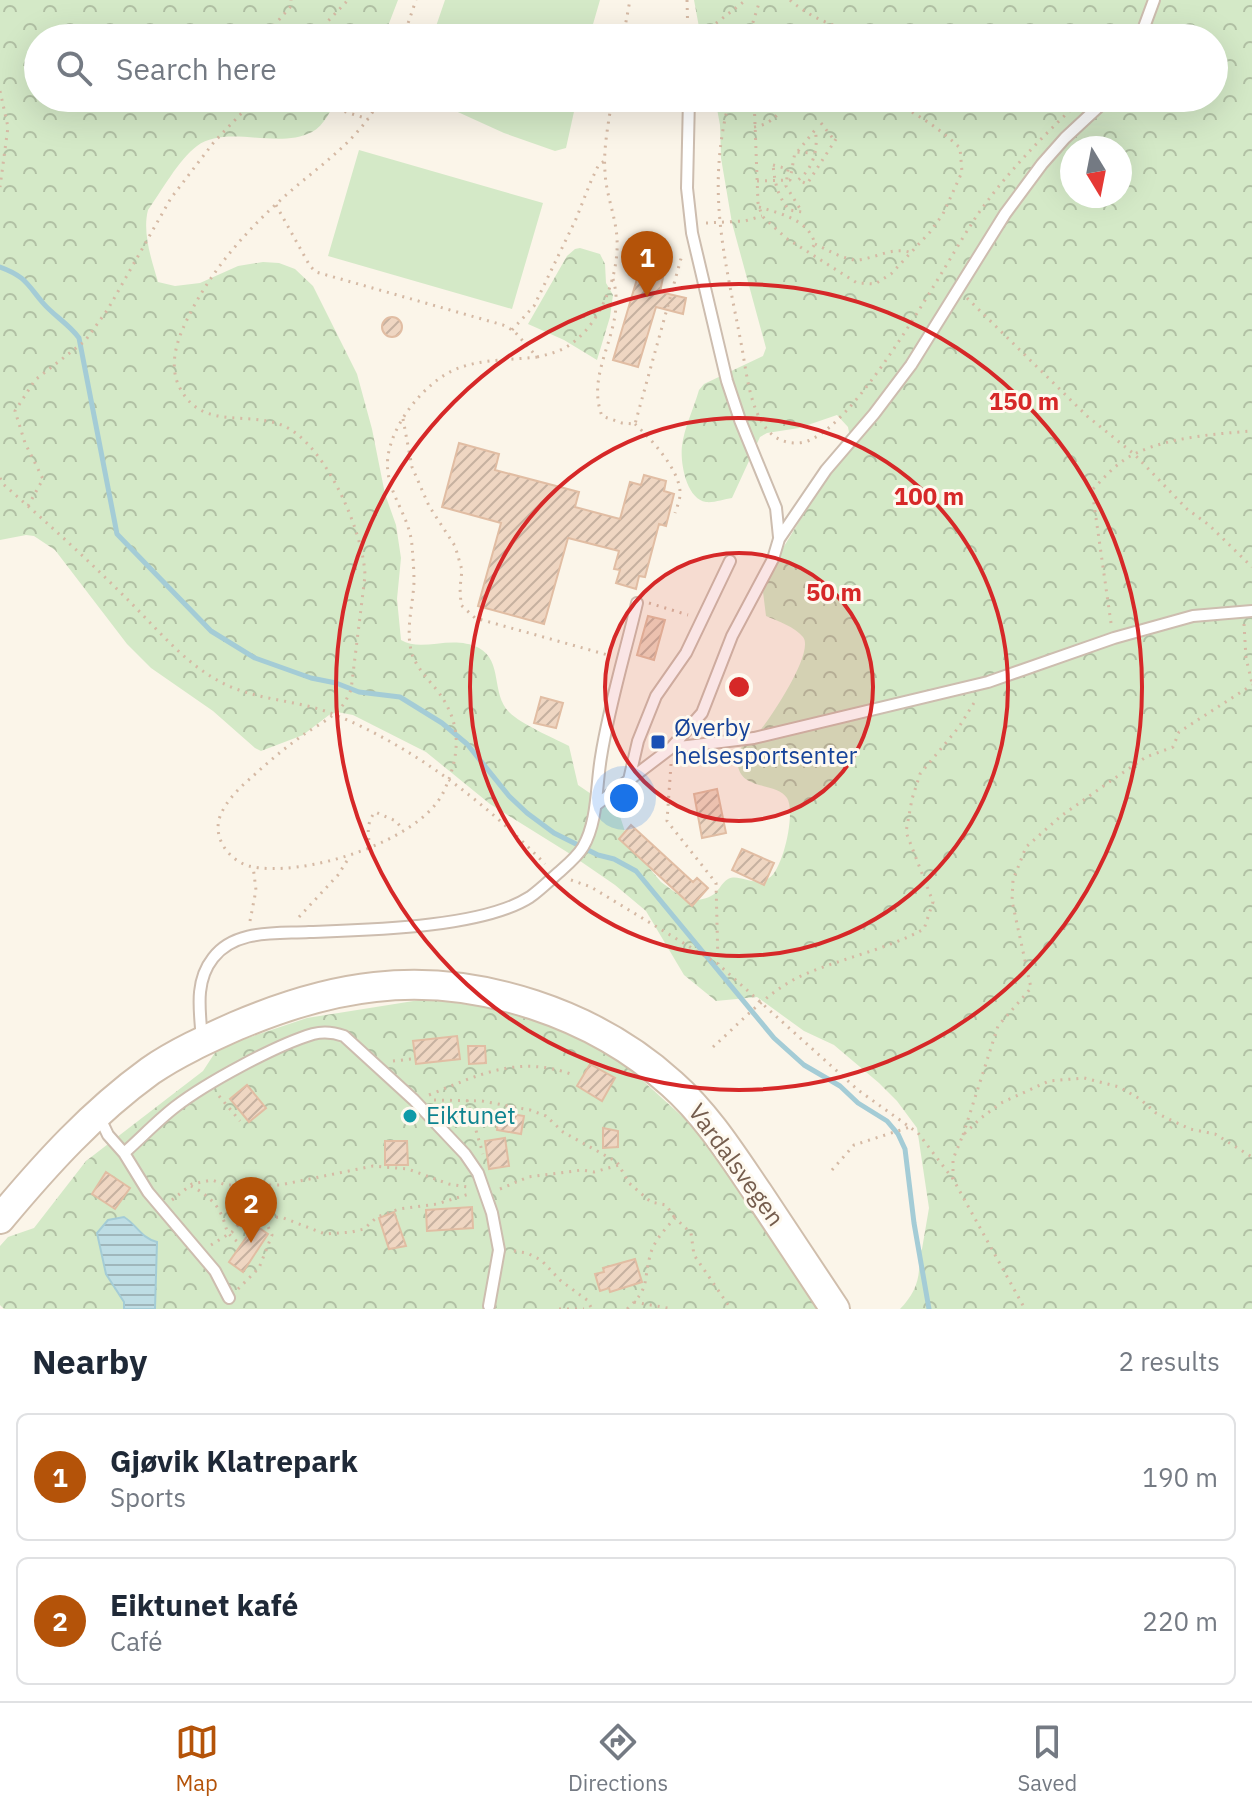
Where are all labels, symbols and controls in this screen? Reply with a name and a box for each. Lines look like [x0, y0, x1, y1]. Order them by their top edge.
search box [24, 24, 1228, 112]
icon: search [52, 46, 96, 90]
text: Search here [116, 49, 277, 88]
north arrow [1060, 136, 1132, 208]
pin: 1 [621, 231, 673, 297]
text: 150 m [989, 385, 1059, 417]
text: 100 m [894, 480, 964, 512]
text: 50 m [806, 576, 862, 608]
centre of rings [725, 673, 753, 701]
place label: Øverby helsesportsenter [674, 711, 858, 771]
marker: Øverby helsesportsenter [649, 733, 667, 751]
your location [604, 778, 644, 818]
street label: Vardalsvegen [681, 1097, 792, 1232]
place label: Eiktunet [426, 1099, 516, 1131]
marker: Eiktunet [401, 1107, 419, 1125]
pin: 2 [225, 1177, 277, 1243]
text: Nearby [32, 1339, 147, 1383]
text: 2 results [1118, 1344, 1220, 1378]
text: Gjøvik Klatrepark [110, 1441, 358, 1480]
text: 1 [52, 1460, 68, 1494]
text: 190 m [1142, 1460, 1218, 1494]
text: Sports [110, 1480, 186, 1514]
text: Eiktunet kafé [110, 1585, 298, 1624]
text: 2 [52, 1604, 68, 1638]
text: 220 m [1142, 1604, 1218, 1638]
text: Café [110, 1624, 163, 1658]
tab: Map [175, 1720, 219, 1797]
tab: Directions [568, 1720, 668, 1797]
tab: Saved [1017, 1720, 1077, 1797]

